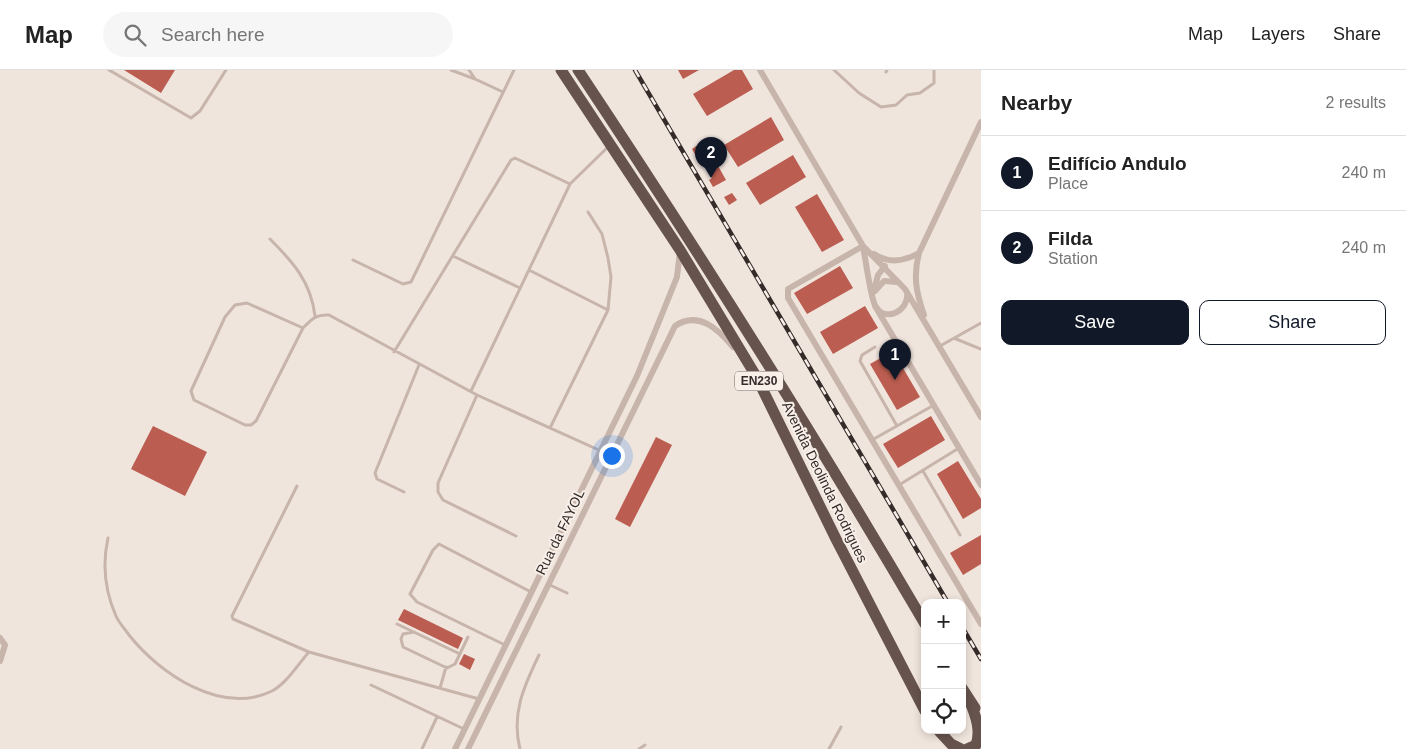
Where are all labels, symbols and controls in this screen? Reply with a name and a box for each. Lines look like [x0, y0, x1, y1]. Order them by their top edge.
search box [103, 12, 453, 57]
text: Map [25, 21, 73, 48]
icon: search [121, 21, 149, 49]
text: Search here [161, 24, 265, 45]
text: Map [1188, 24, 1223, 44]
text: Layers [1251, 24, 1305, 44]
text: Share [1333, 24, 1381, 44]
text: Nearby [1001, 91, 1072, 114]
text: 2 results [1326, 94, 1386, 111]
pin: 2 [695, 137, 727, 178]
text: Edifício Andulo [1048, 153, 1187, 174]
text: 1 [1013, 164, 1021, 181]
text: 240 m [1342, 164, 1386, 181]
text: Place [1048, 175, 1088, 192]
text: Filda [1048, 228, 1092, 249]
text: 2 [1013, 239, 1021, 256]
text: 240 m [1342, 239, 1386, 256]
text: Station [1048, 250, 1098, 267]
button: Save [1001, 300, 1189, 345]
button: Share [1199, 300, 1386, 345]
pin: 1 [879, 339, 911, 380]
road number: EN230 [735, 372, 783, 391]
street label: Avenida Deolinda Rodrigues [779, 399, 871, 565]
your location [599, 443, 625, 469]
street label: Rua da FAYOL [532, 486, 588, 577]
map controls [921, 599, 966, 734]
button: + [921, 599, 966, 644]
button: − [921, 644, 966, 689]
button: locate [921, 689, 966, 734]

